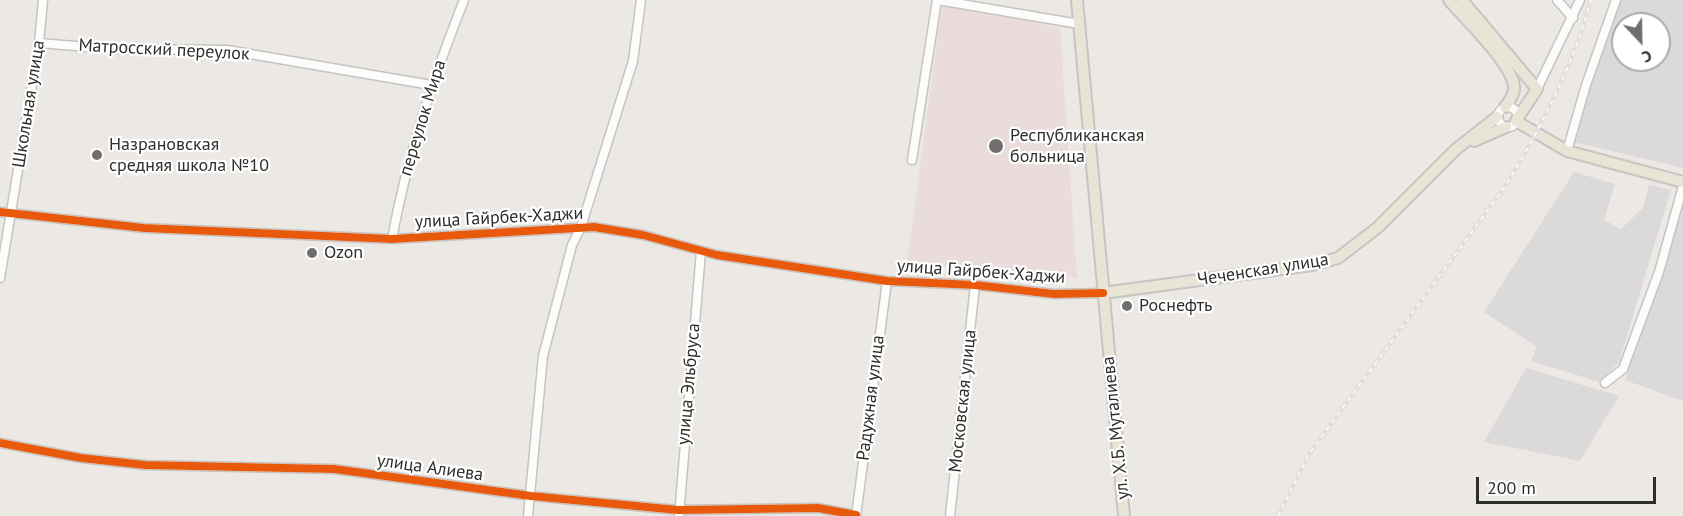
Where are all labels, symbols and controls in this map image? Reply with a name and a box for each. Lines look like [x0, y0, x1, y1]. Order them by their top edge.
north arrow [1611, 12, 1671, 72]
street label: Матросский переулок [78, 35, 250, 65]
street label: Школьная улица [8, 39, 50, 169]
text: С [1639, 46, 1655, 68]
street label: переулок Мира [395, 57, 451, 179]
place label: Республиканская больница [1010, 125, 1144, 168]
place label: Назрановская средняя школа №10 [109, 134, 269, 176]
marker: Республиканская больница [987, 137, 1005, 155]
marker: Назрановская средняя школа №10 [90, 148, 104, 162]
street label: улица Гайрбек-Хаджи [414, 203, 584, 233]
place label: Ozon [324, 242, 363, 264]
marker: Ozon [305, 246, 319, 260]
street label: Чеченская улица [1196, 249, 1330, 291]
street label: улица Гайрбек-Хаджи [896, 255, 1066, 289]
place label: Роснефть [1139, 295, 1212, 317]
marker: Роснефть [1120, 299, 1134, 313]
street label: улица Эльбруса [673, 322, 705, 446]
street label: Московская улица [945, 328, 981, 474]
street label: Радужная улица [853, 334, 889, 462]
street label: ул. Х.Б. Муталиева [1098, 355, 1134, 501]
street label: улица Алиева [376, 450, 484, 486]
scale bar [1479, 465, 1659, 503]
text: 200 m [1487, 476, 1536, 499]

